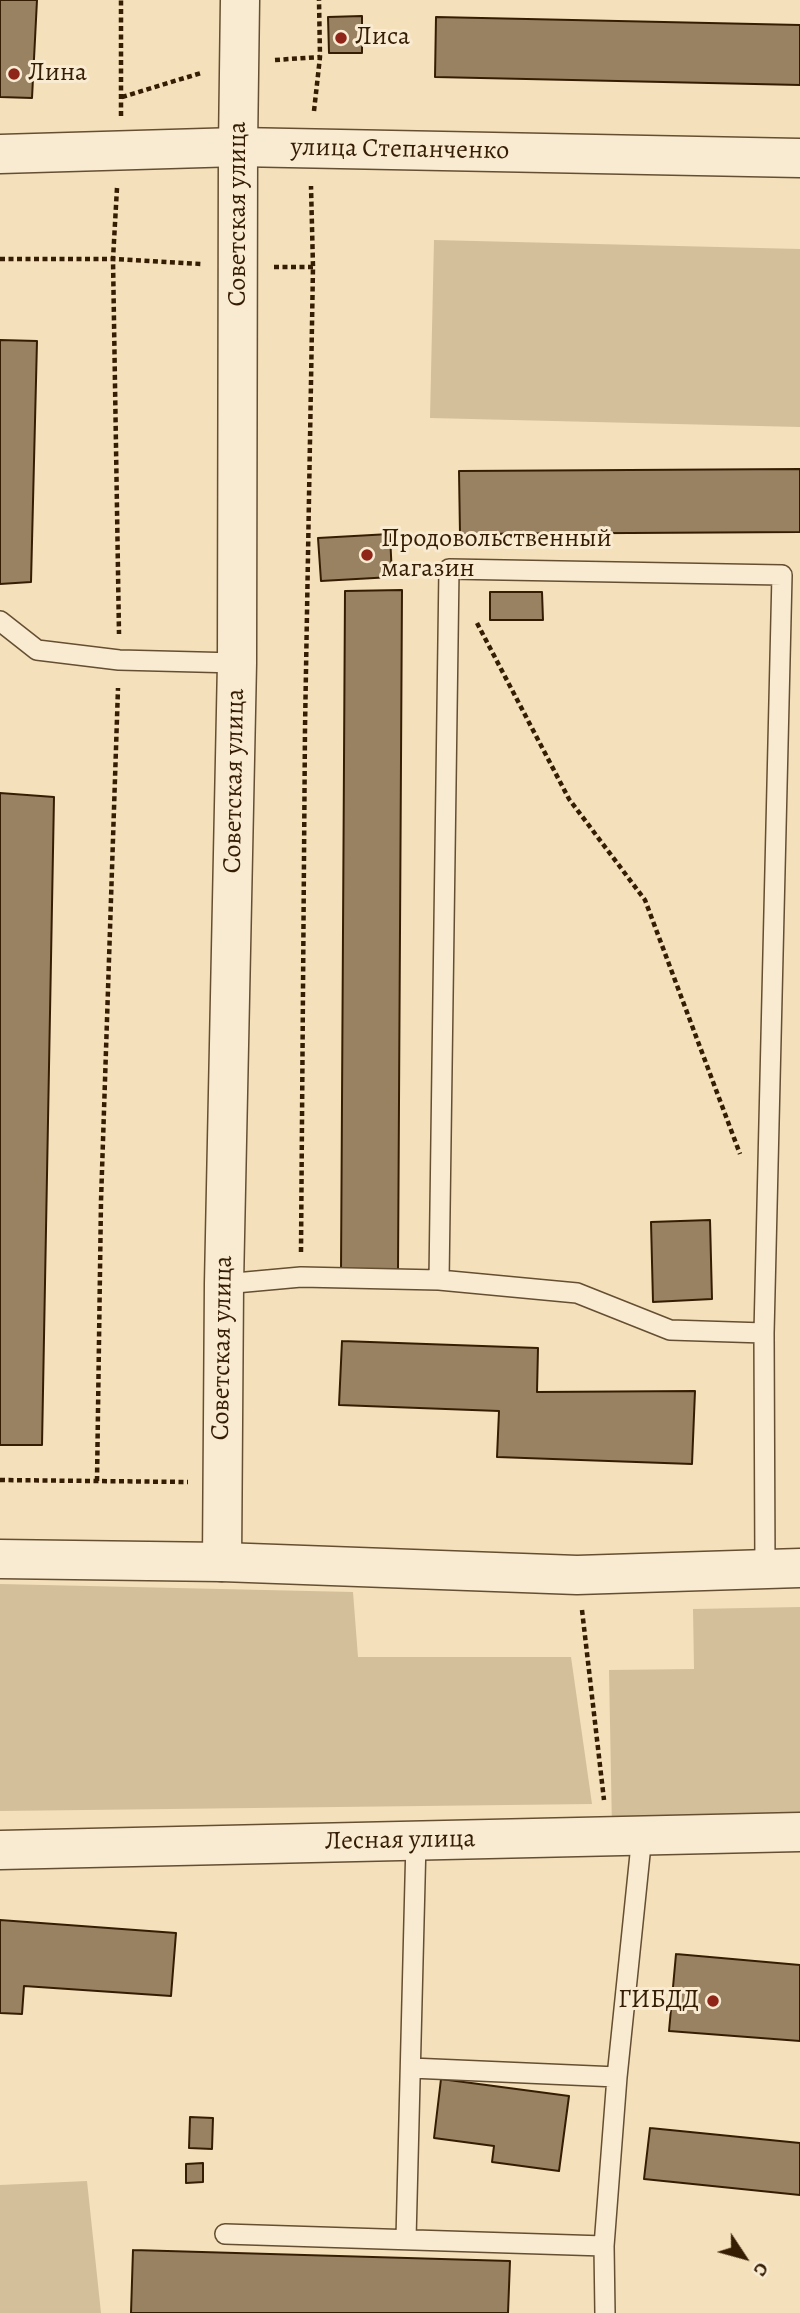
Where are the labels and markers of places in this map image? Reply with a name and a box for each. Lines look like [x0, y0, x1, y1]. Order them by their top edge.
place label: Лиса [355, 22, 410, 54]
marker: Лиса [333, 30, 349, 46]
place label: Лина [28, 58, 87, 90]
marker: Лина [6, 66, 22, 82]
place label: Продовольственный магазин [381, 524, 612, 586]
marker: Продовольственный магазин [359, 547, 375, 563]
place label: ГИБДД [618, 1985, 699, 2017]
marker: ГИБДД [705, 1993, 721, 2009]

